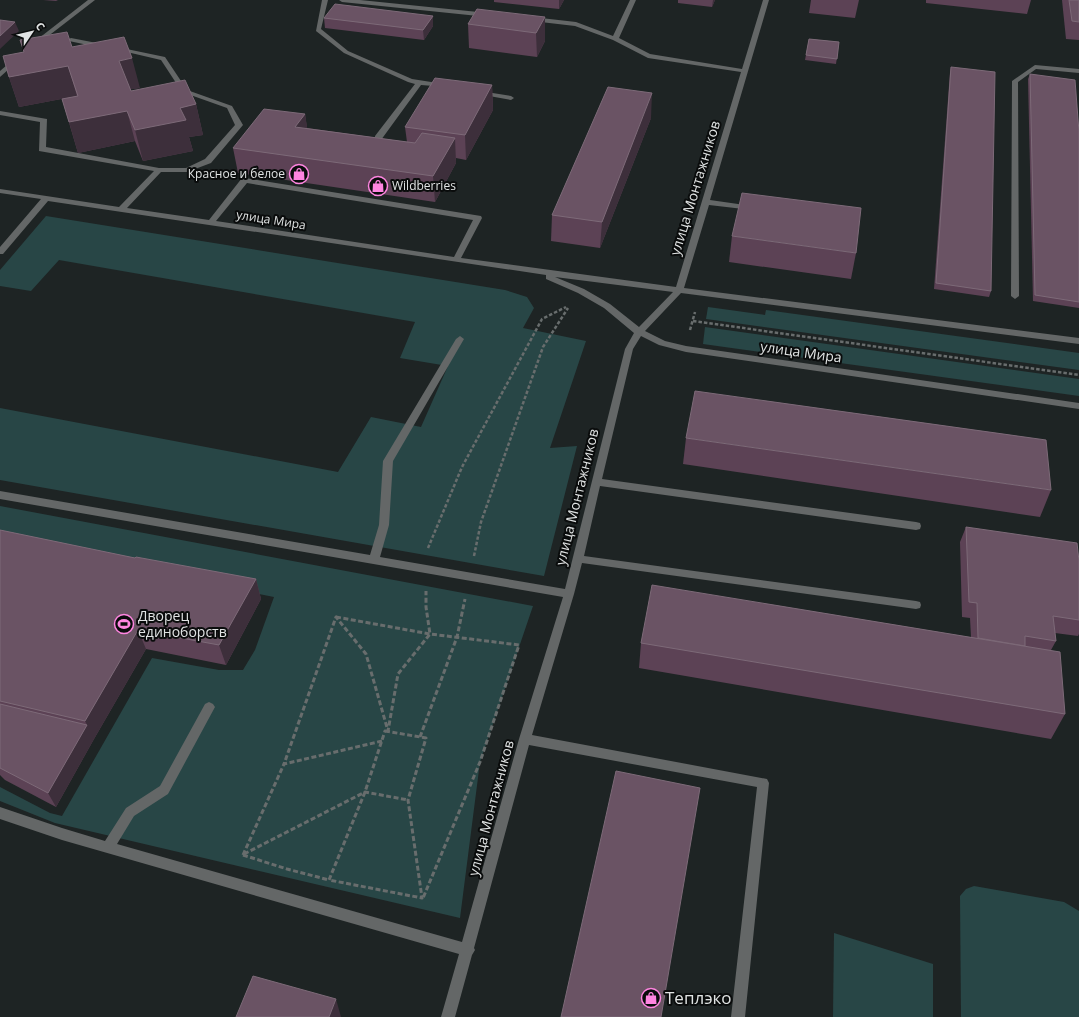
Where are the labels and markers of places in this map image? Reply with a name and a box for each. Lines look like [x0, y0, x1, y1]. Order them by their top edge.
shop icon: Красное и белое [288, 163, 310, 185]
place label: Красное и белое [188, 165, 285, 182]
shop icon: Wildberries [367, 175, 389, 197]
place label: Wildberries [392, 177, 456, 194]
place label: Дворец единоборств [138, 606, 227, 641]
sports icon: Дворец единоборств [113, 613, 135, 635]
place label: Теплэко [665, 986, 732, 1009]
shop icon: Теплэко [640, 987, 662, 1009]

